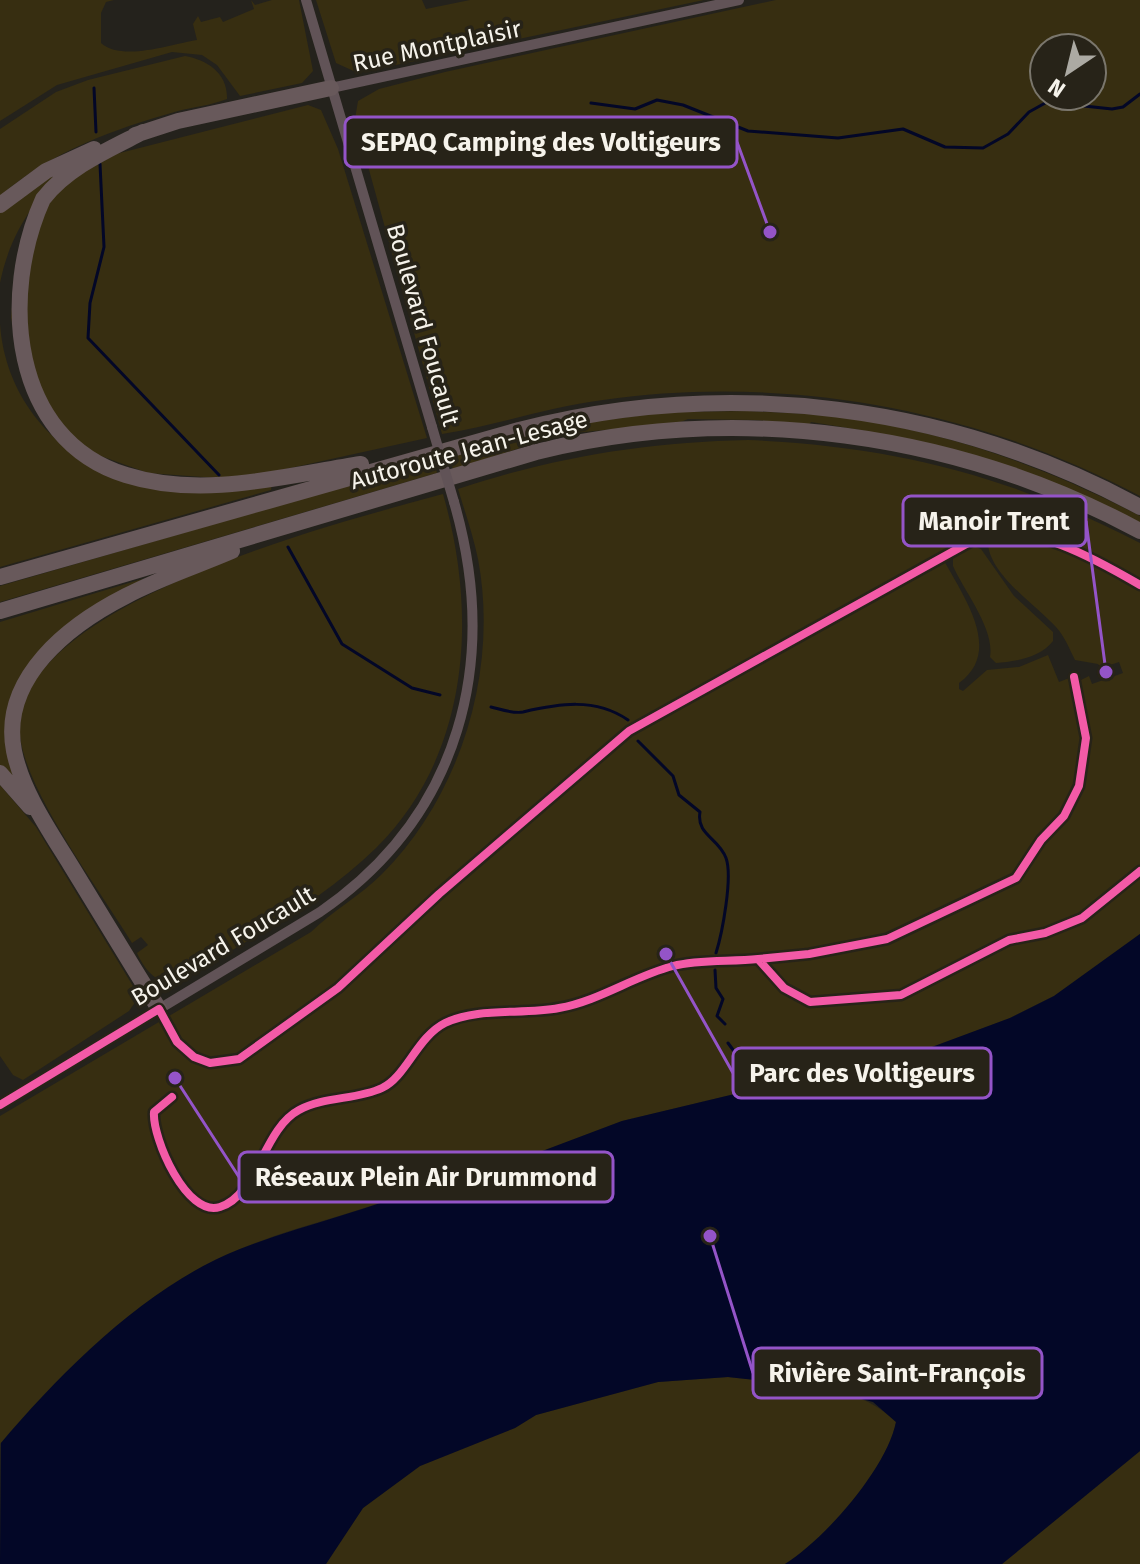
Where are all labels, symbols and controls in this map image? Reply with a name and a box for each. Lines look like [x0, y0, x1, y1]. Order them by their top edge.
street label: Rue Montplaisir [350, 14, 525, 78]
north arrow [1028, 32, 1108, 112]
text: N [1043, 73, 1071, 103]
callout: SEPAQ Camping des Voltigeurs [345, 117, 737, 167]
text: SEPAQ Camping des Voltigeurs [361, 127, 721, 158]
street label: Boulevard Foucault [381, 221, 465, 430]
street label: Autoroute Jean-Lesage [347, 405, 591, 495]
callout: Manoir Trent [903, 496, 1086, 546]
text: Manoir Trent [918, 506, 1071, 537]
street label: Boulevard Foucault [126, 880, 320, 1012]
callout: Parc des Voltigeurs [733, 1048, 991, 1098]
text: Parc des Voltigeurs [749, 1058, 975, 1089]
callout: Réseaux Plein Air Drummond [239, 1152, 613, 1202]
text: Réseaux Plein Air Drummond [255, 1162, 597, 1193]
callout: Rivière Saint-François [753, 1348, 1042, 1398]
text: Rivière Saint-François [768, 1358, 1026, 1389]

